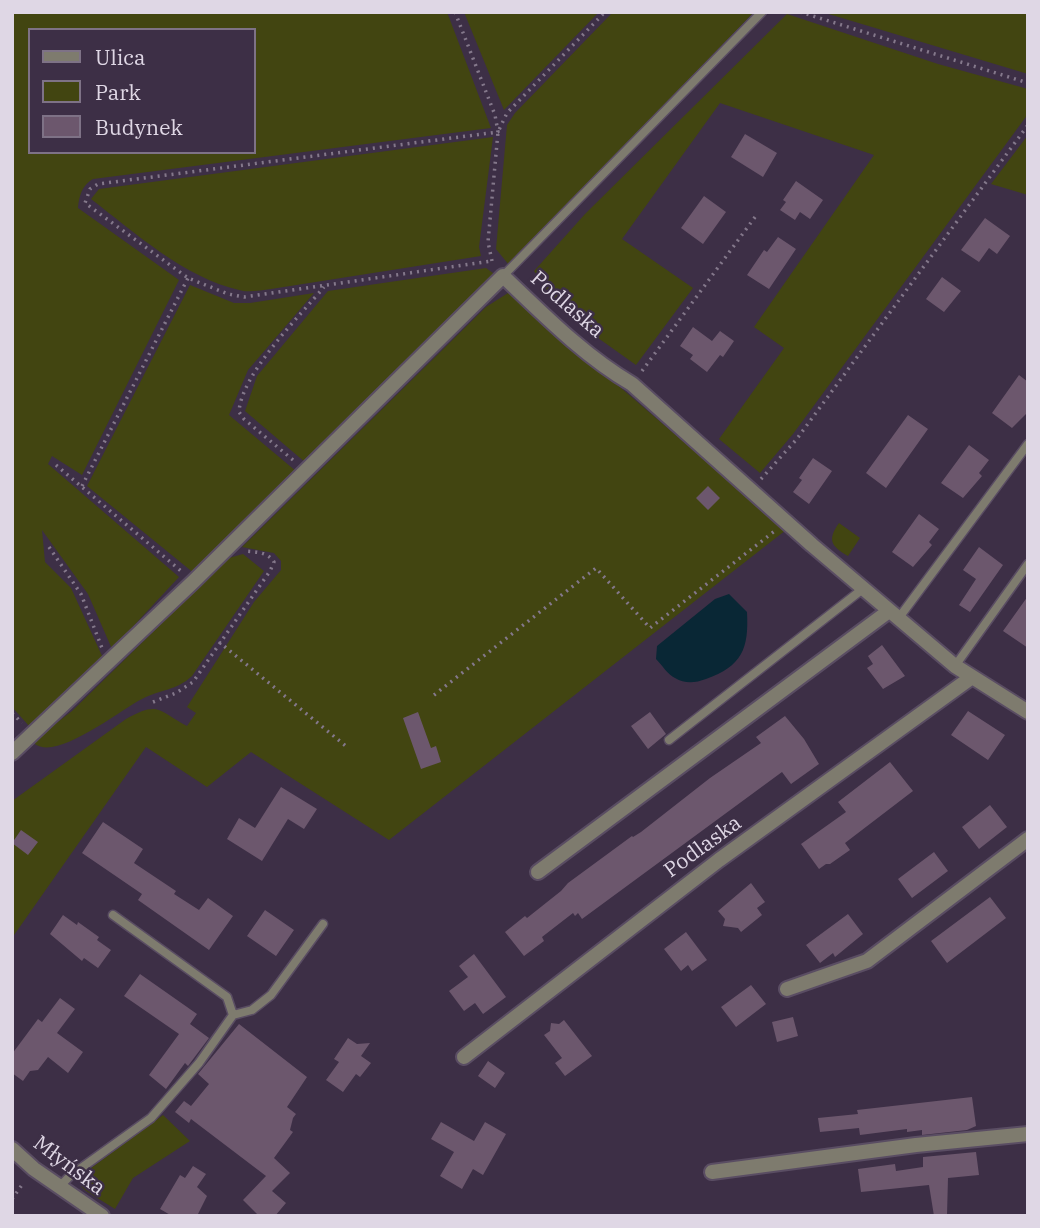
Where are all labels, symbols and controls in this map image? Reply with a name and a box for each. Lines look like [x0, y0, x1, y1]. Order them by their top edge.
legend [28, 28, 256, 154]
text: Ulica [95, 43, 146, 71]
text: Park [95, 78, 141, 106]
text: Budynek [95, 113, 183, 141]
street label: Podlaska [525, 266, 609, 344]
street label: Podlaska [659, 811, 747, 883]
street label: Młyńska [28, 1131, 110, 1201]

